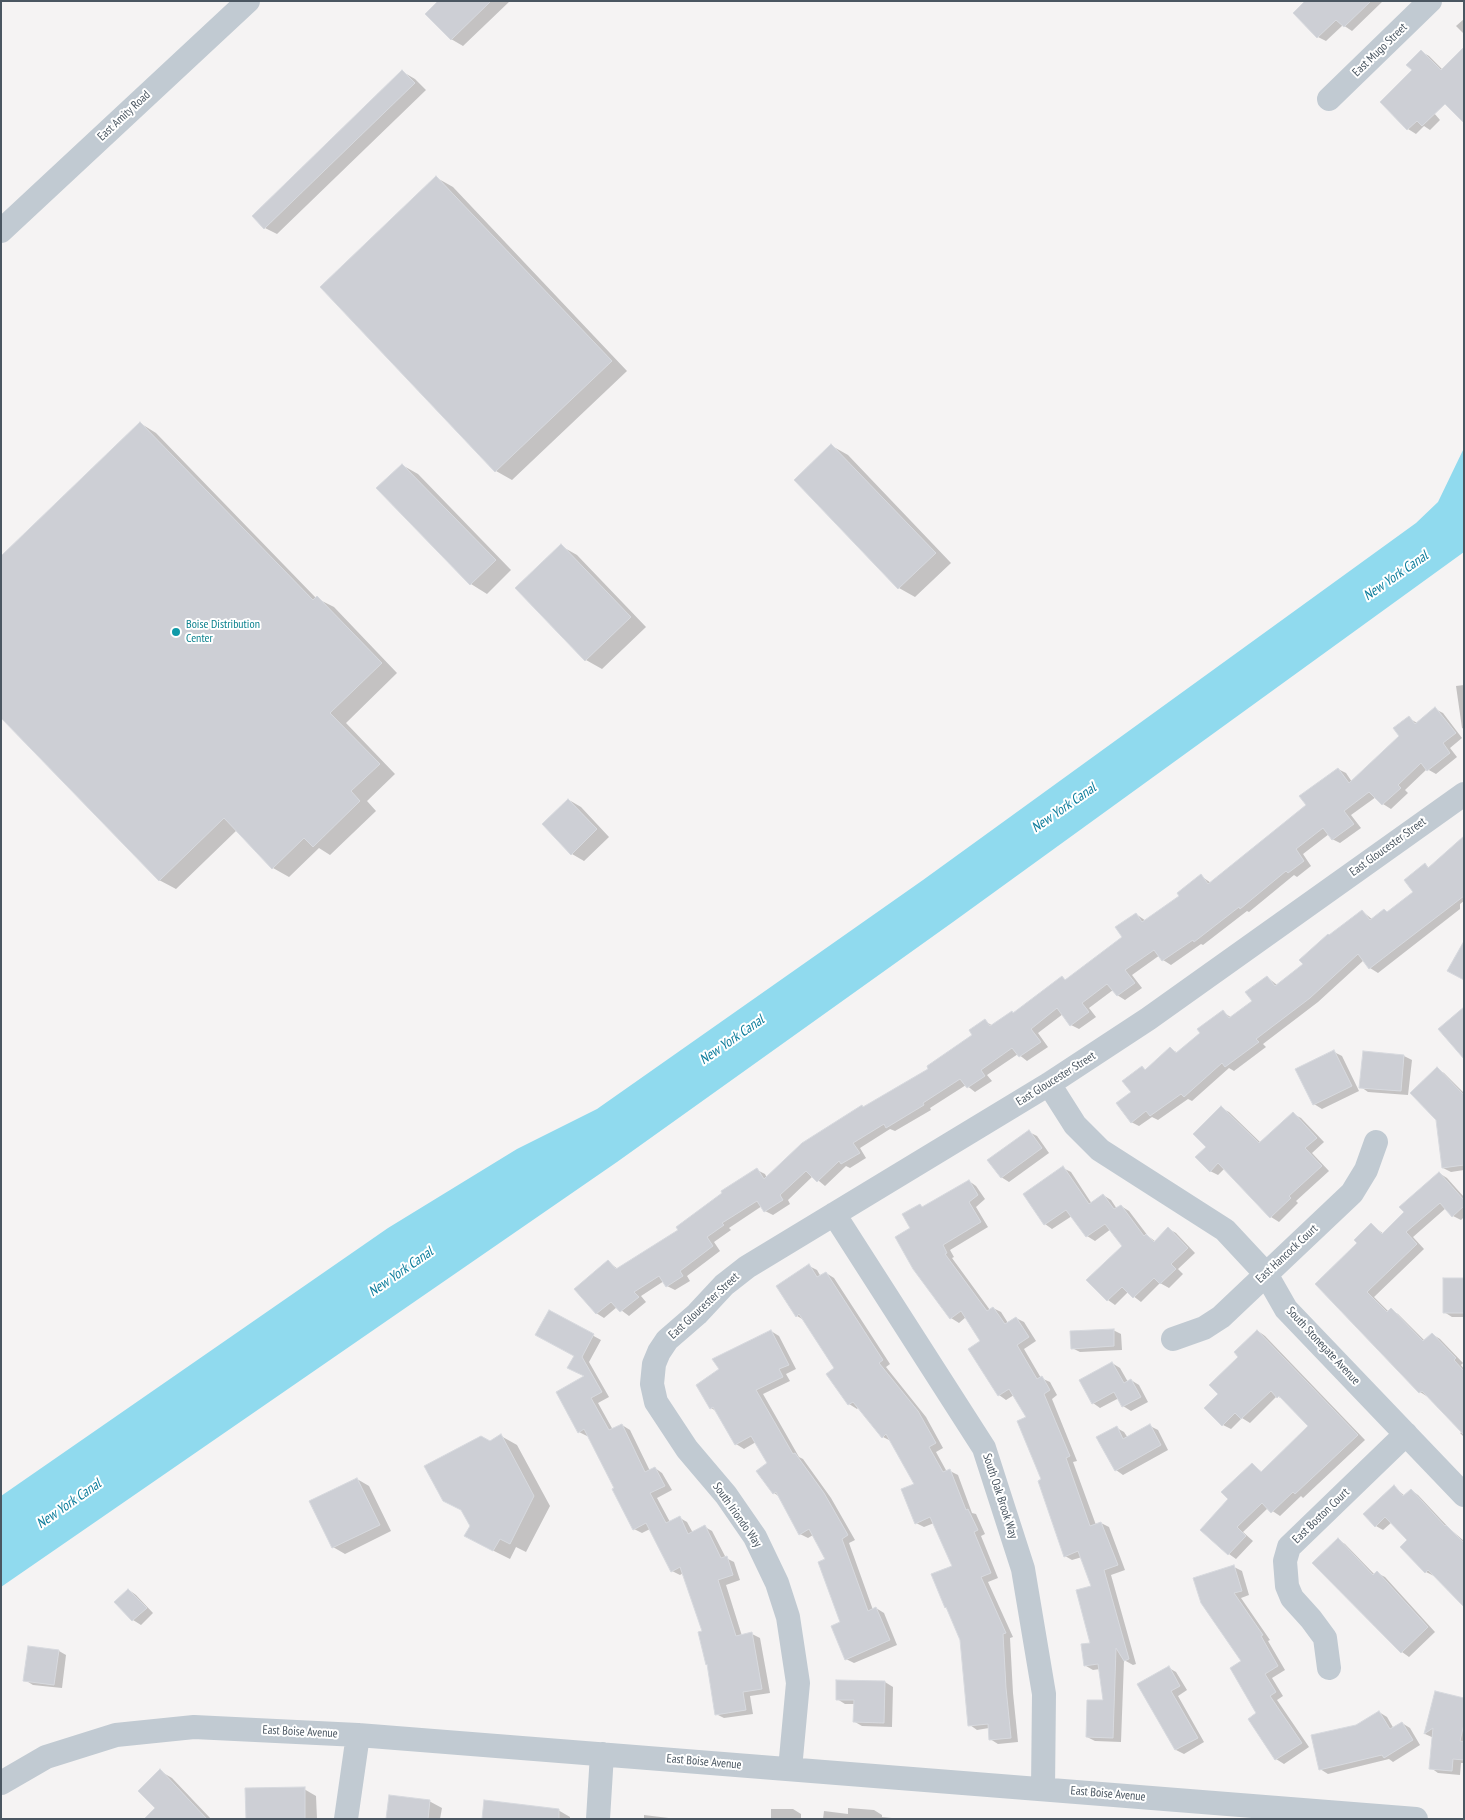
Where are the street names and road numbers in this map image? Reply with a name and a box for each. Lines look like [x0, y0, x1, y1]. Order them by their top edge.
street label: East Mugo Street [1350, 20, 1410, 80]
street label: East Amity Road [95, 88, 153, 144]
street label: East Gloucester Street [1347, 814, 1429, 880]
street label: East Gloucester Street [1014, 1049, 1098, 1109]
street label: East Hancock Court [1253, 1222, 1321, 1286]
street label: East Gloucester Street [666, 1270, 742, 1342]
street label: South Stonegate Avenue [1283, 1304, 1363, 1388]
street label: South Oak Brook Way [979, 1452, 1021, 1540]
street label: South Iriondo Way [709, 1480, 765, 1550]
street label: East Boston Court [1290, 1485, 1352, 1547]
street label: East Boise Avenue [262, 1723, 338, 1741]
street label: East Boise Avenue [666, 1752, 742, 1772]
street label: East Boise Avenue [1070, 1784, 1146, 1804]

